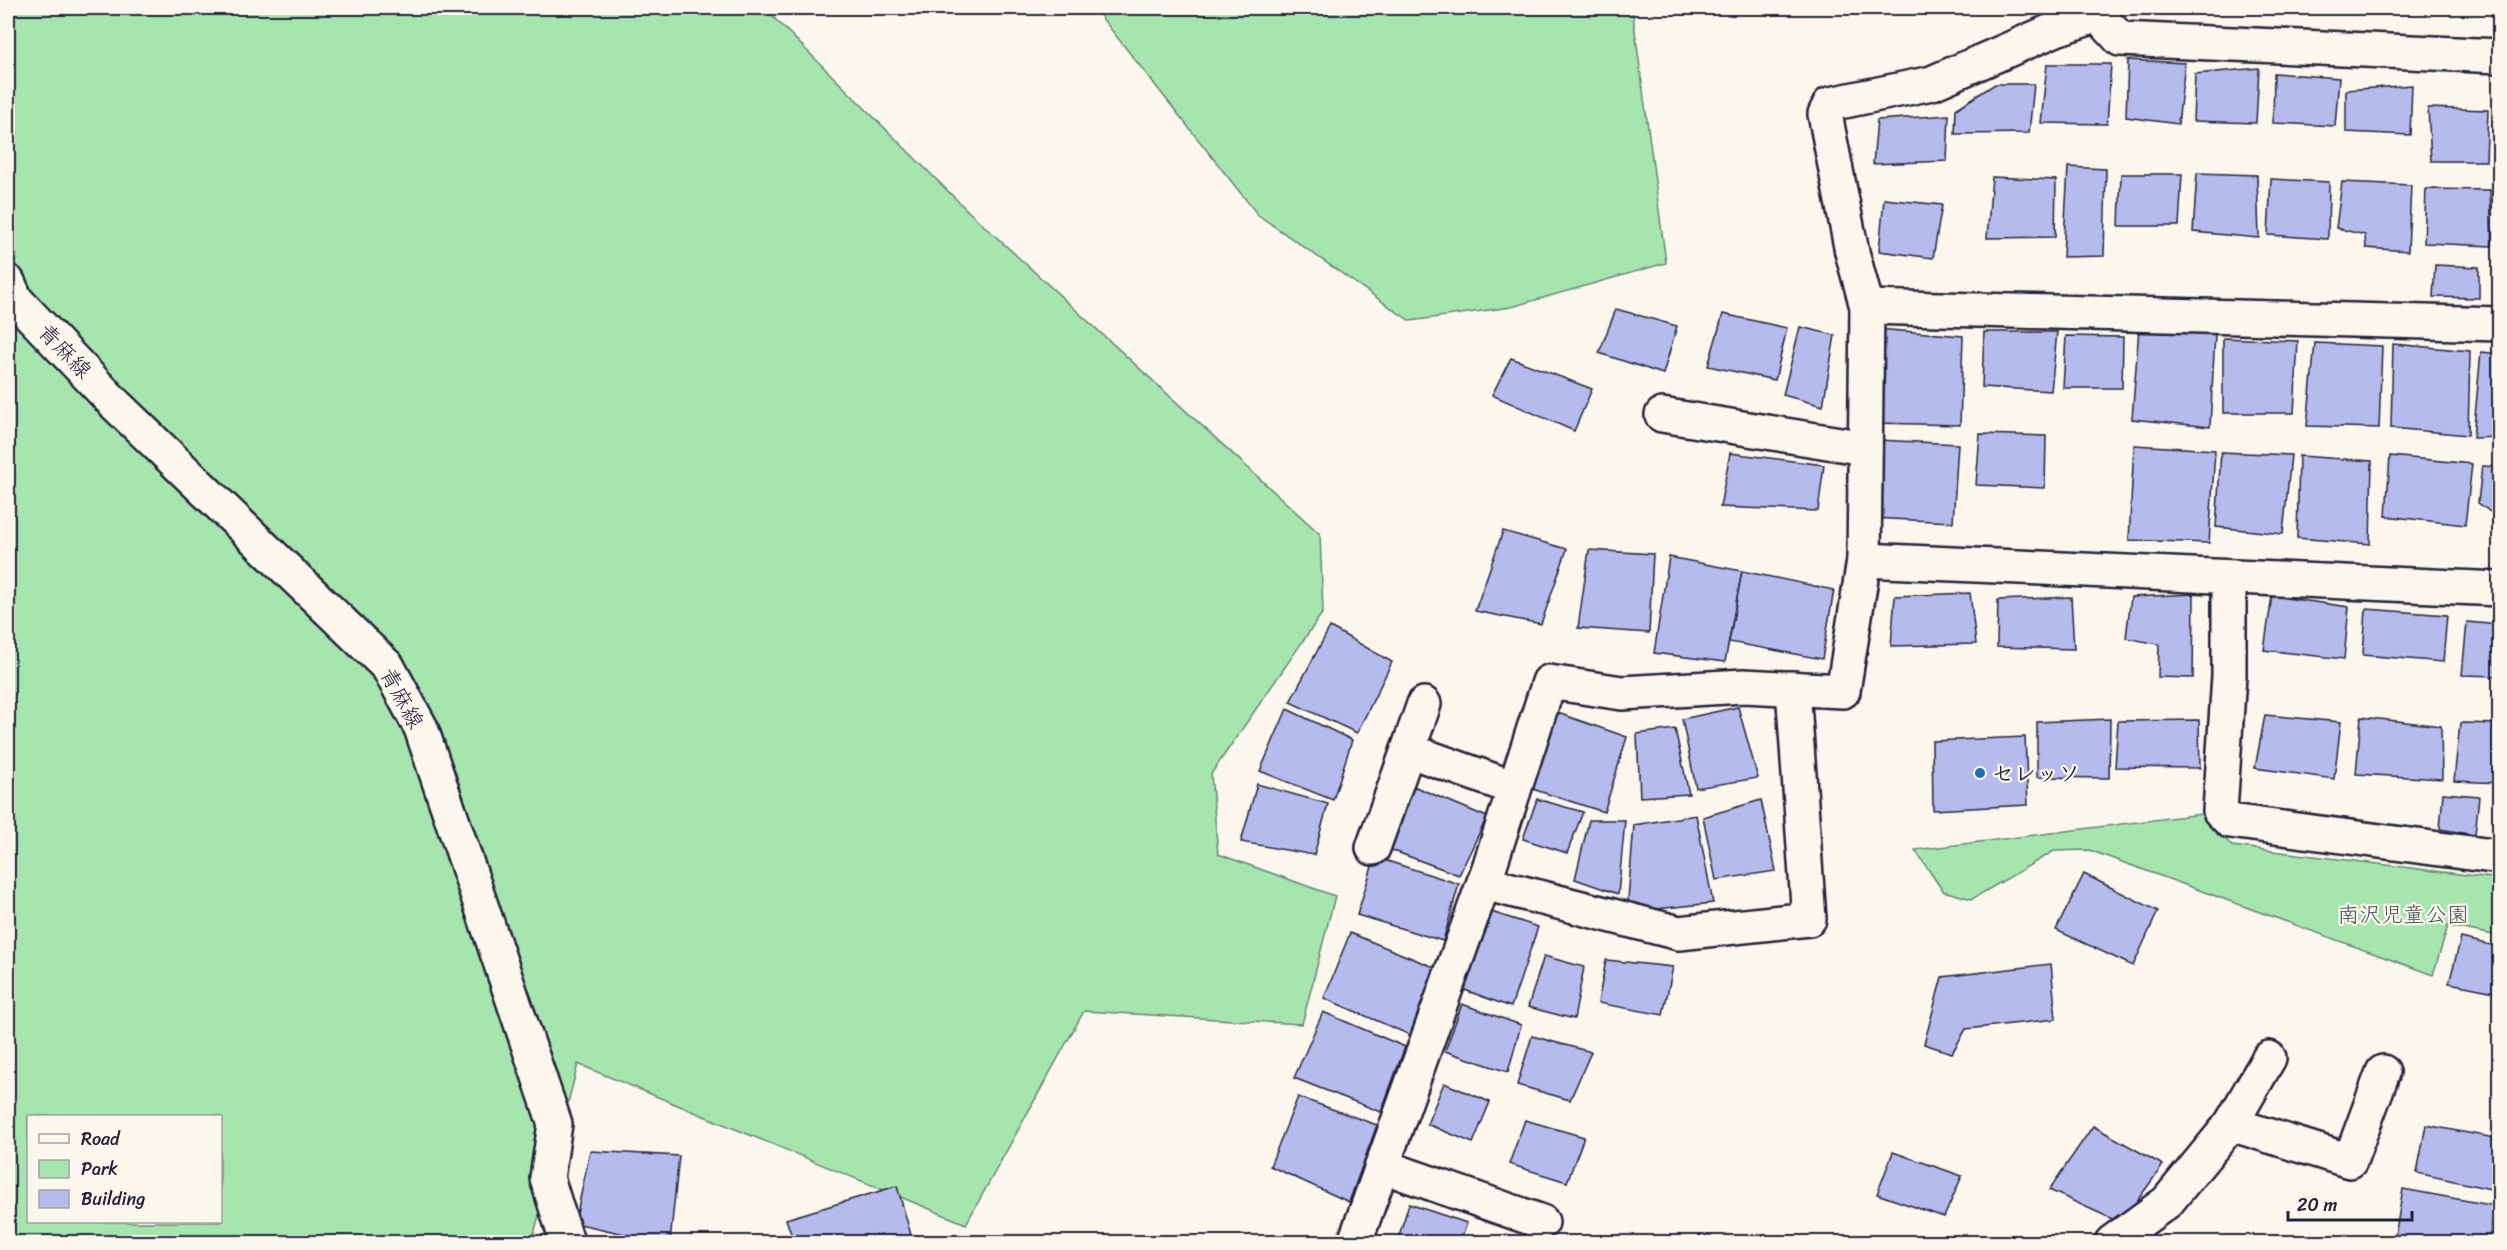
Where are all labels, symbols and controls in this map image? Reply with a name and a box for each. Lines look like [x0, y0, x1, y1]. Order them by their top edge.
street label: 青麻線 [28, 314, 102, 388]
street label: 青麻線 [369, 660, 435, 736]
place label: セレッソ [1992, 754, 2080, 793]
marker: セレッソ [1973, 766, 1987, 780]
park label: 南沢児童公園 [2337, 895, 2469, 934]
legend [27, 1115, 222, 1223]
text: Road [81, 1123, 121, 1155]
text: Park [81, 1153, 118, 1185]
text: Building [81, 1183, 145, 1215]
scale bar [2288, 1184, 2412, 1222]
text: 20 m [2297, 1189, 2337, 1221]

